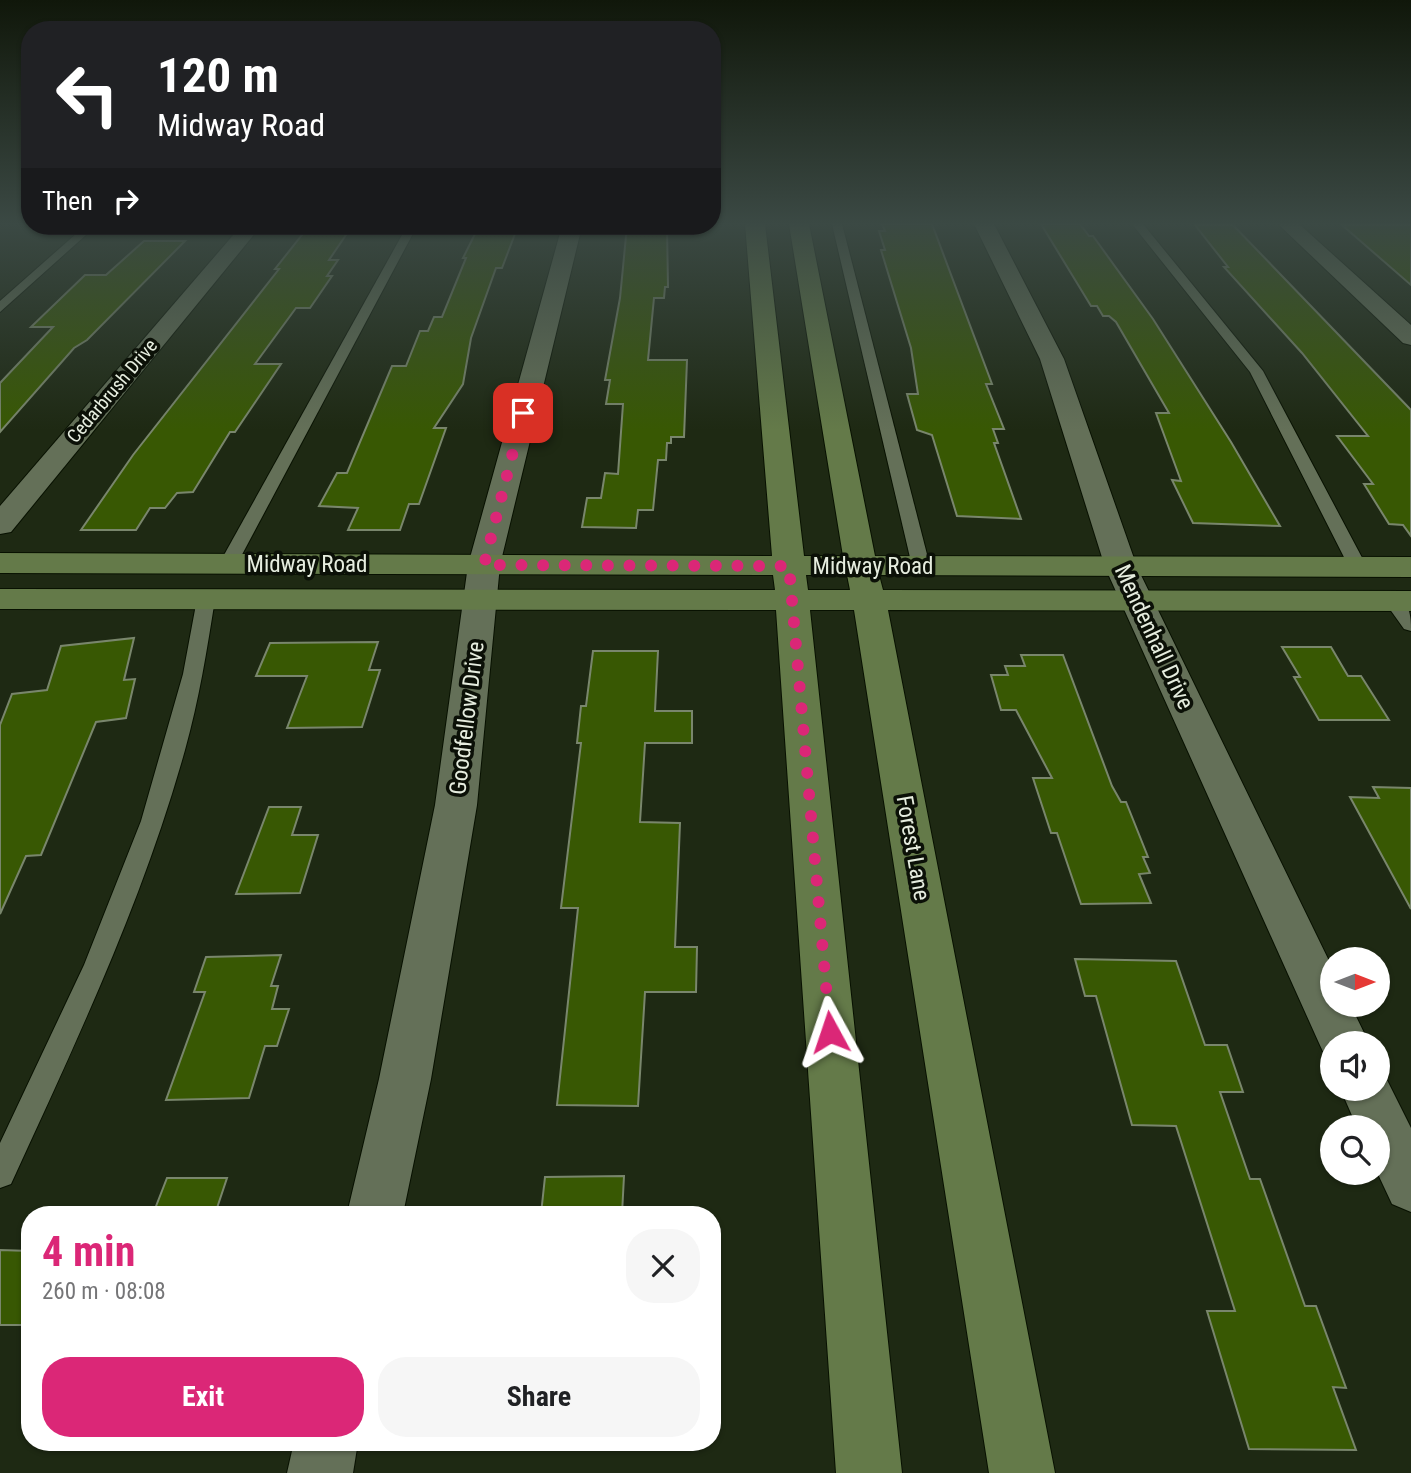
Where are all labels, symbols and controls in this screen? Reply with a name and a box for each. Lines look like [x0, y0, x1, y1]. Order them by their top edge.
text: 120 m [157, 47, 279, 104]
icon: left [42, 49, 133, 140]
text: Midway Road [157, 106, 325, 144]
icon: right [107, 182, 145, 220]
text: Then [42, 186, 93, 216]
street label: Cedarbrush Drive [62, 334, 162, 448]
pin [493, 383, 553, 443]
icon: arrive [504, 394, 542, 432]
street label: Midway Road [247, 551, 367, 578]
street label: Midway Road [813, 553, 933, 580]
street label: Mendenhall Drive [1109, 560, 1199, 714]
street label: Goodfellow Drive [444, 640, 490, 796]
street label: Forest Lane [890, 793, 936, 903]
north arrow [1320, 947, 1390, 1017]
map controls [1320, 947, 1390, 1185]
position arrow [793, 995, 867, 1069]
button: sound [1320, 1031, 1390, 1101]
button: search [1320, 1115, 1390, 1185]
text: 4 min [42, 1227, 135, 1276]
button: close [626, 1229, 700, 1303]
text: 260 m · 08:08 [42, 1278, 166, 1305]
button: Exit [42, 1357, 364, 1437]
button: Share [378, 1357, 700, 1437]

